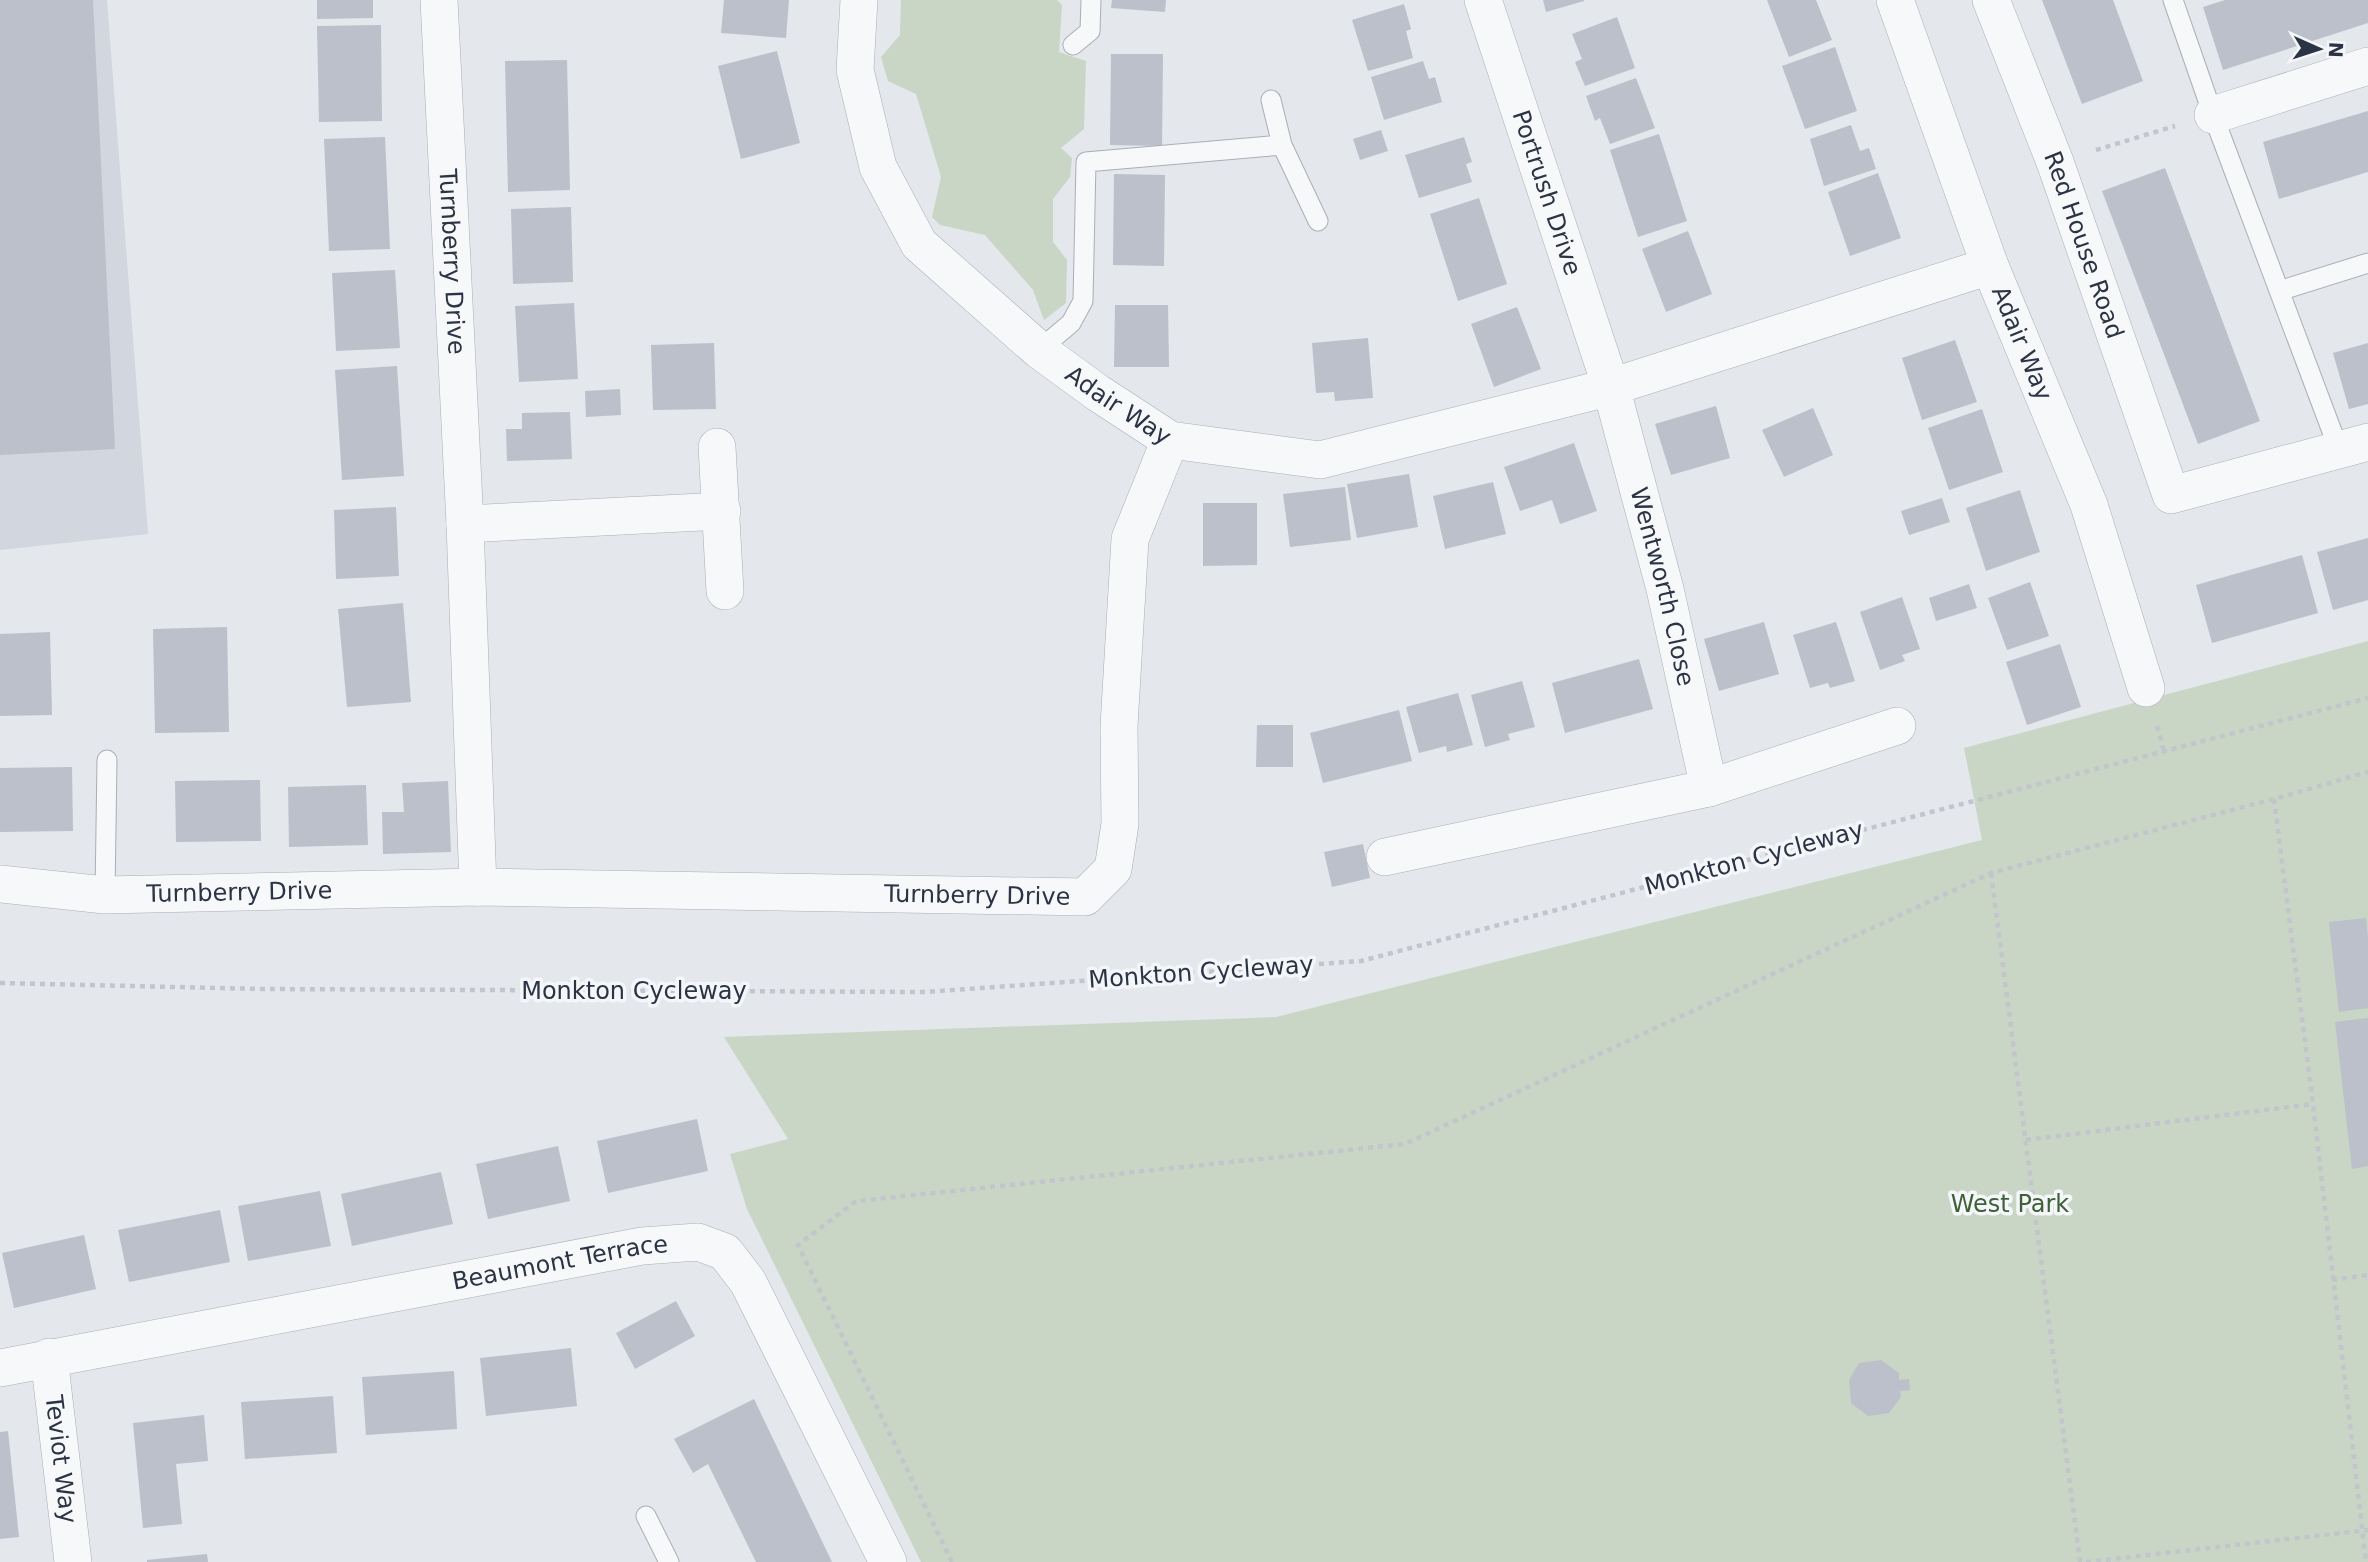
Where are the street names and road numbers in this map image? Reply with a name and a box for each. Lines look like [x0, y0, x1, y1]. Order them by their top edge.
street label: Portrush Drive [1506, 107, 1587, 279]
street label: Red House Road [2038, 147, 2129, 342]
street label: Turnberry Drive [433, 167, 471, 355]
street label: Adair Way [1986, 282, 2058, 405]
street label: Adair Way [1060, 360, 1176, 451]
street label: Wentworth Close [1624, 484, 1700, 689]
street label: Monkton Cycleway [1641, 815, 1867, 901]
street label: Turnberry Drive [145, 876, 333, 908]
street label: Turnberry Drive [883, 880, 1071, 911]
street label: Monkton Cycleway [1088, 950, 1314, 994]
street label: Monkton Cycleway [521, 977, 747, 1005]
street label: Beaumont Terrace [450, 1230, 669, 1296]
street label: Teviot Way [39, 1393, 82, 1525]

